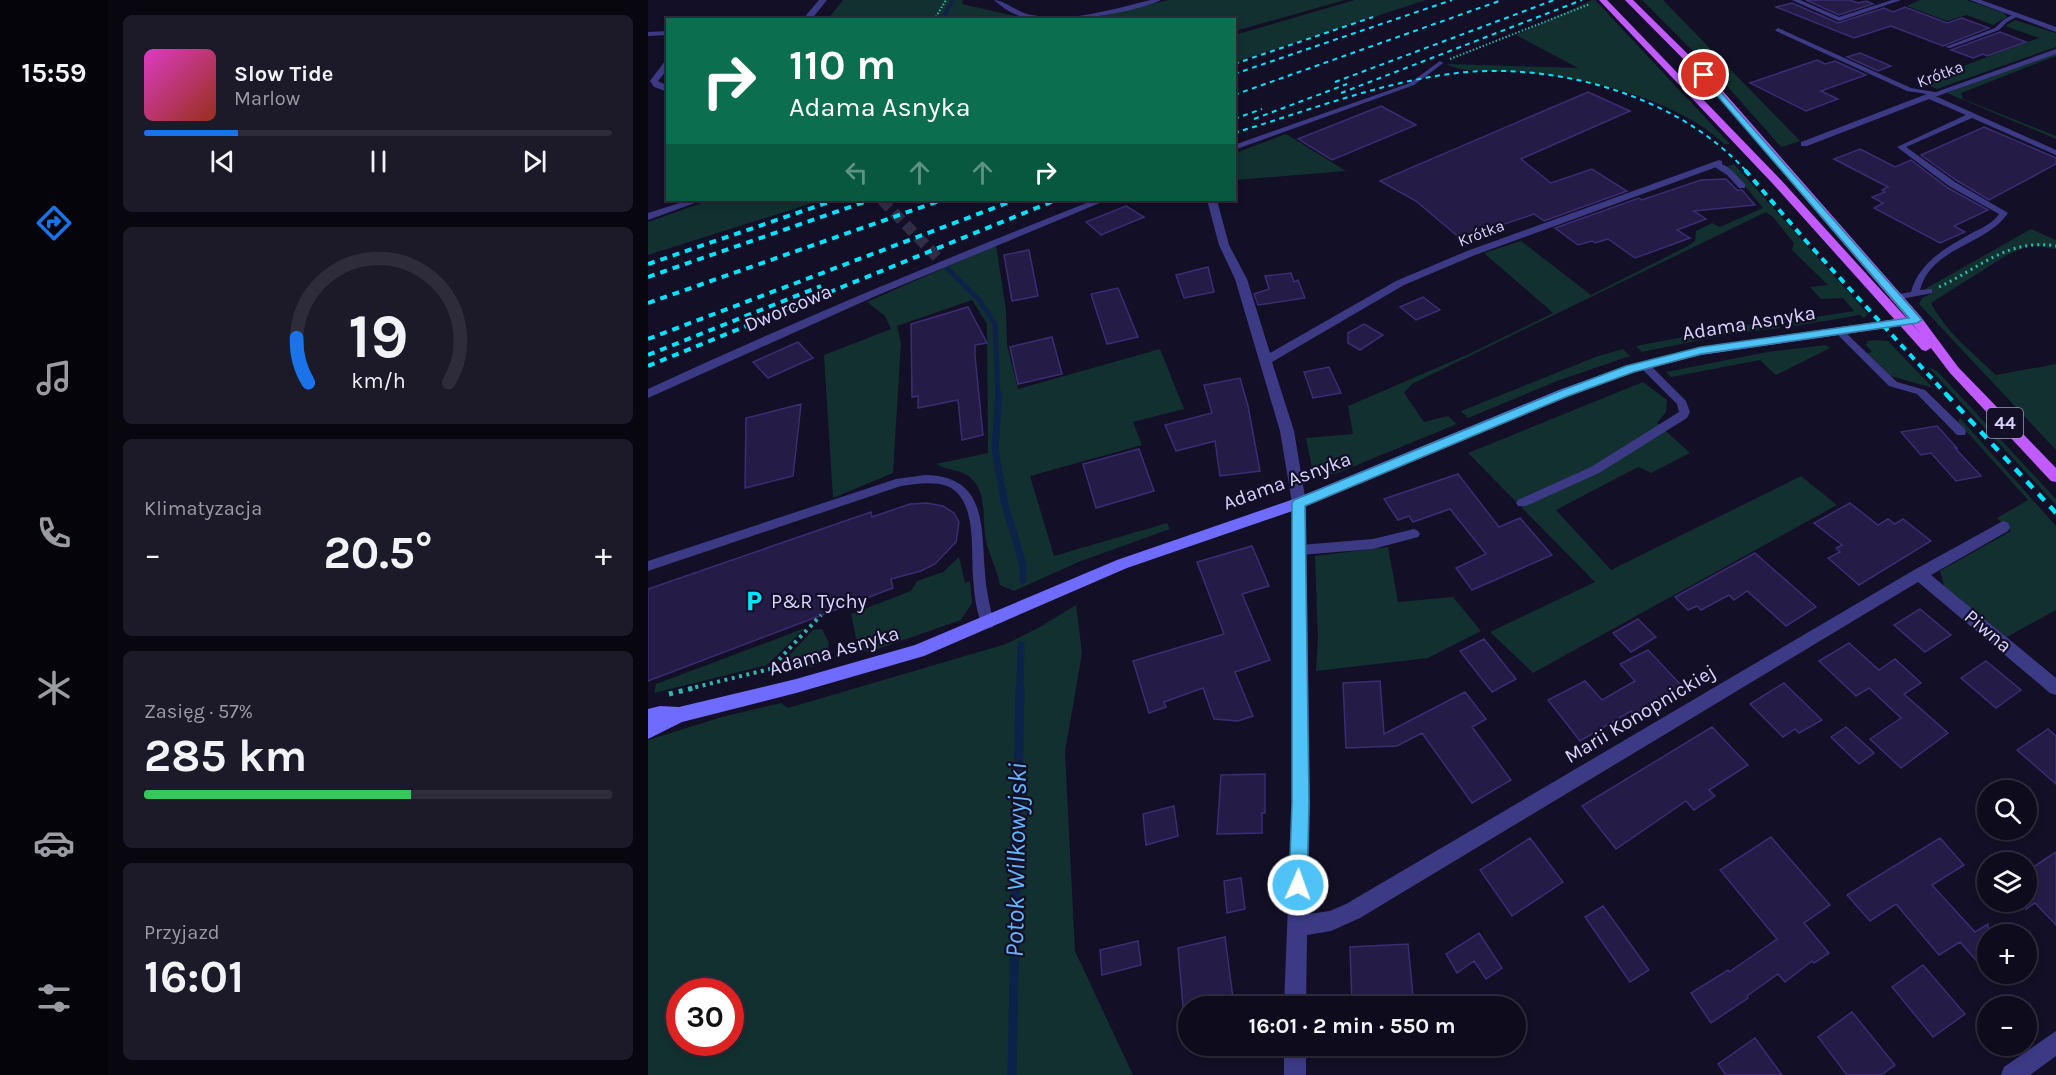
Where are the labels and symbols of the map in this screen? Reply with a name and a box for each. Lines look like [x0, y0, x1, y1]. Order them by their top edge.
pin [1678, 49, 1729, 100]
street label: Krótka [1914, 57, 1966, 91]
street label: Krótka [1455, 216, 1507, 250]
street label: Dworcowa [741, 279, 835, 337]
street label: Adama Asnyka [1681, 301, 1817, 345]
road number: 44 [1987, 408, 2023, 438]
street label: Adama Asnyka [1220, 447, 1354, 515]
parking icon: P&R Tychy [742, 589, 766, 613]
place label: P&R Tychy [771, 590, 867, 613]
street label: Piwna [1960, 605, 2016, 657]
street label: Adama Asnyka [766, 621, 902, 681]
street label: Marii Konopnickiej [1560, 660, 1720, 768]
water label: Potok Wilkowyjski [999, 762, 1033, 958]
position arrow [1266, 853, 1330, 917]
speed limit sign: 30 [666, 978, 744, 1056]

